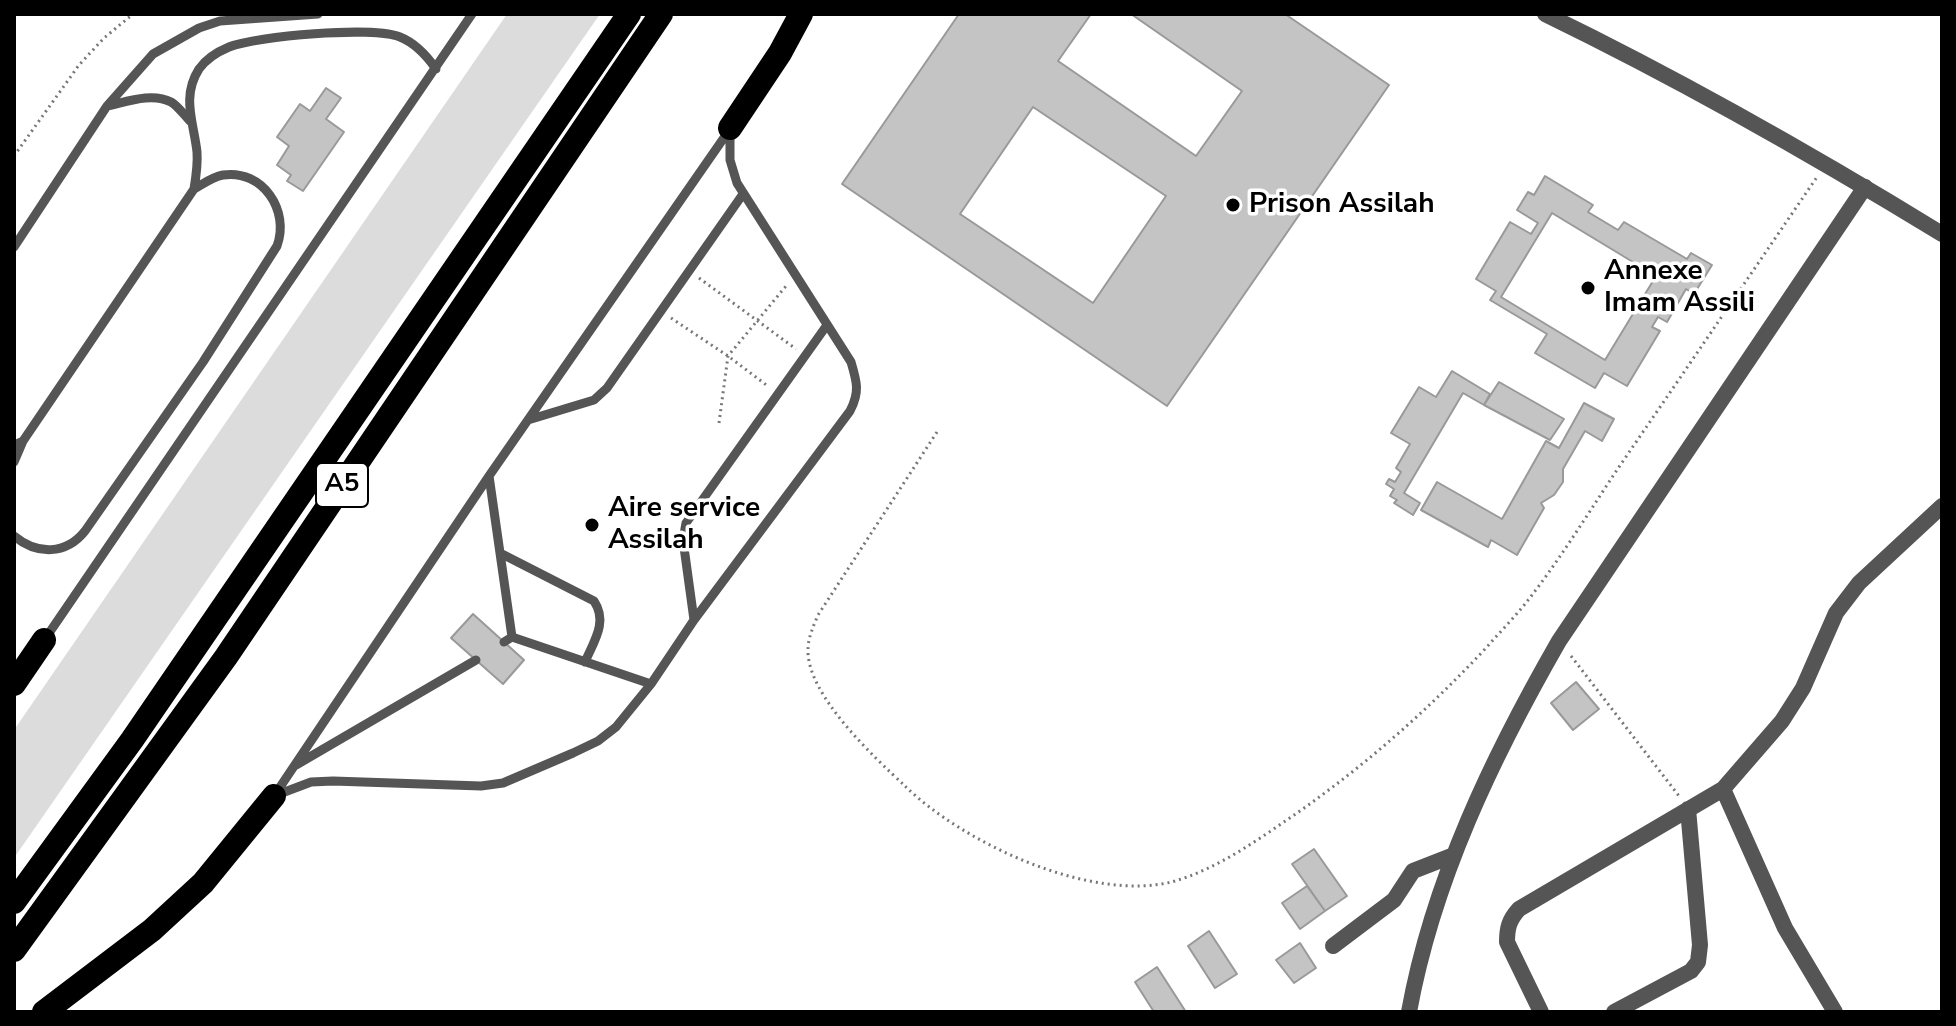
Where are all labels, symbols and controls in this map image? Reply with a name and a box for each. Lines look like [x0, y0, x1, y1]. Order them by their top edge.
place label: Prison Assilah [1249, 188, 1435, 222]
marker: Prison Assilah [1224, 196, 1242, 214]
place label: Annexe Imam Assili [1604, 255, 1755, 321]
marker: Annexe Imam Assili [1579, 279, 1597, 297]
road number: A5 [316, 463, 368, 507]
place label: Aire service Assilah [608, 492, 760, 558]
marker: Aire service Assilah [583, 516, 601, 534]

